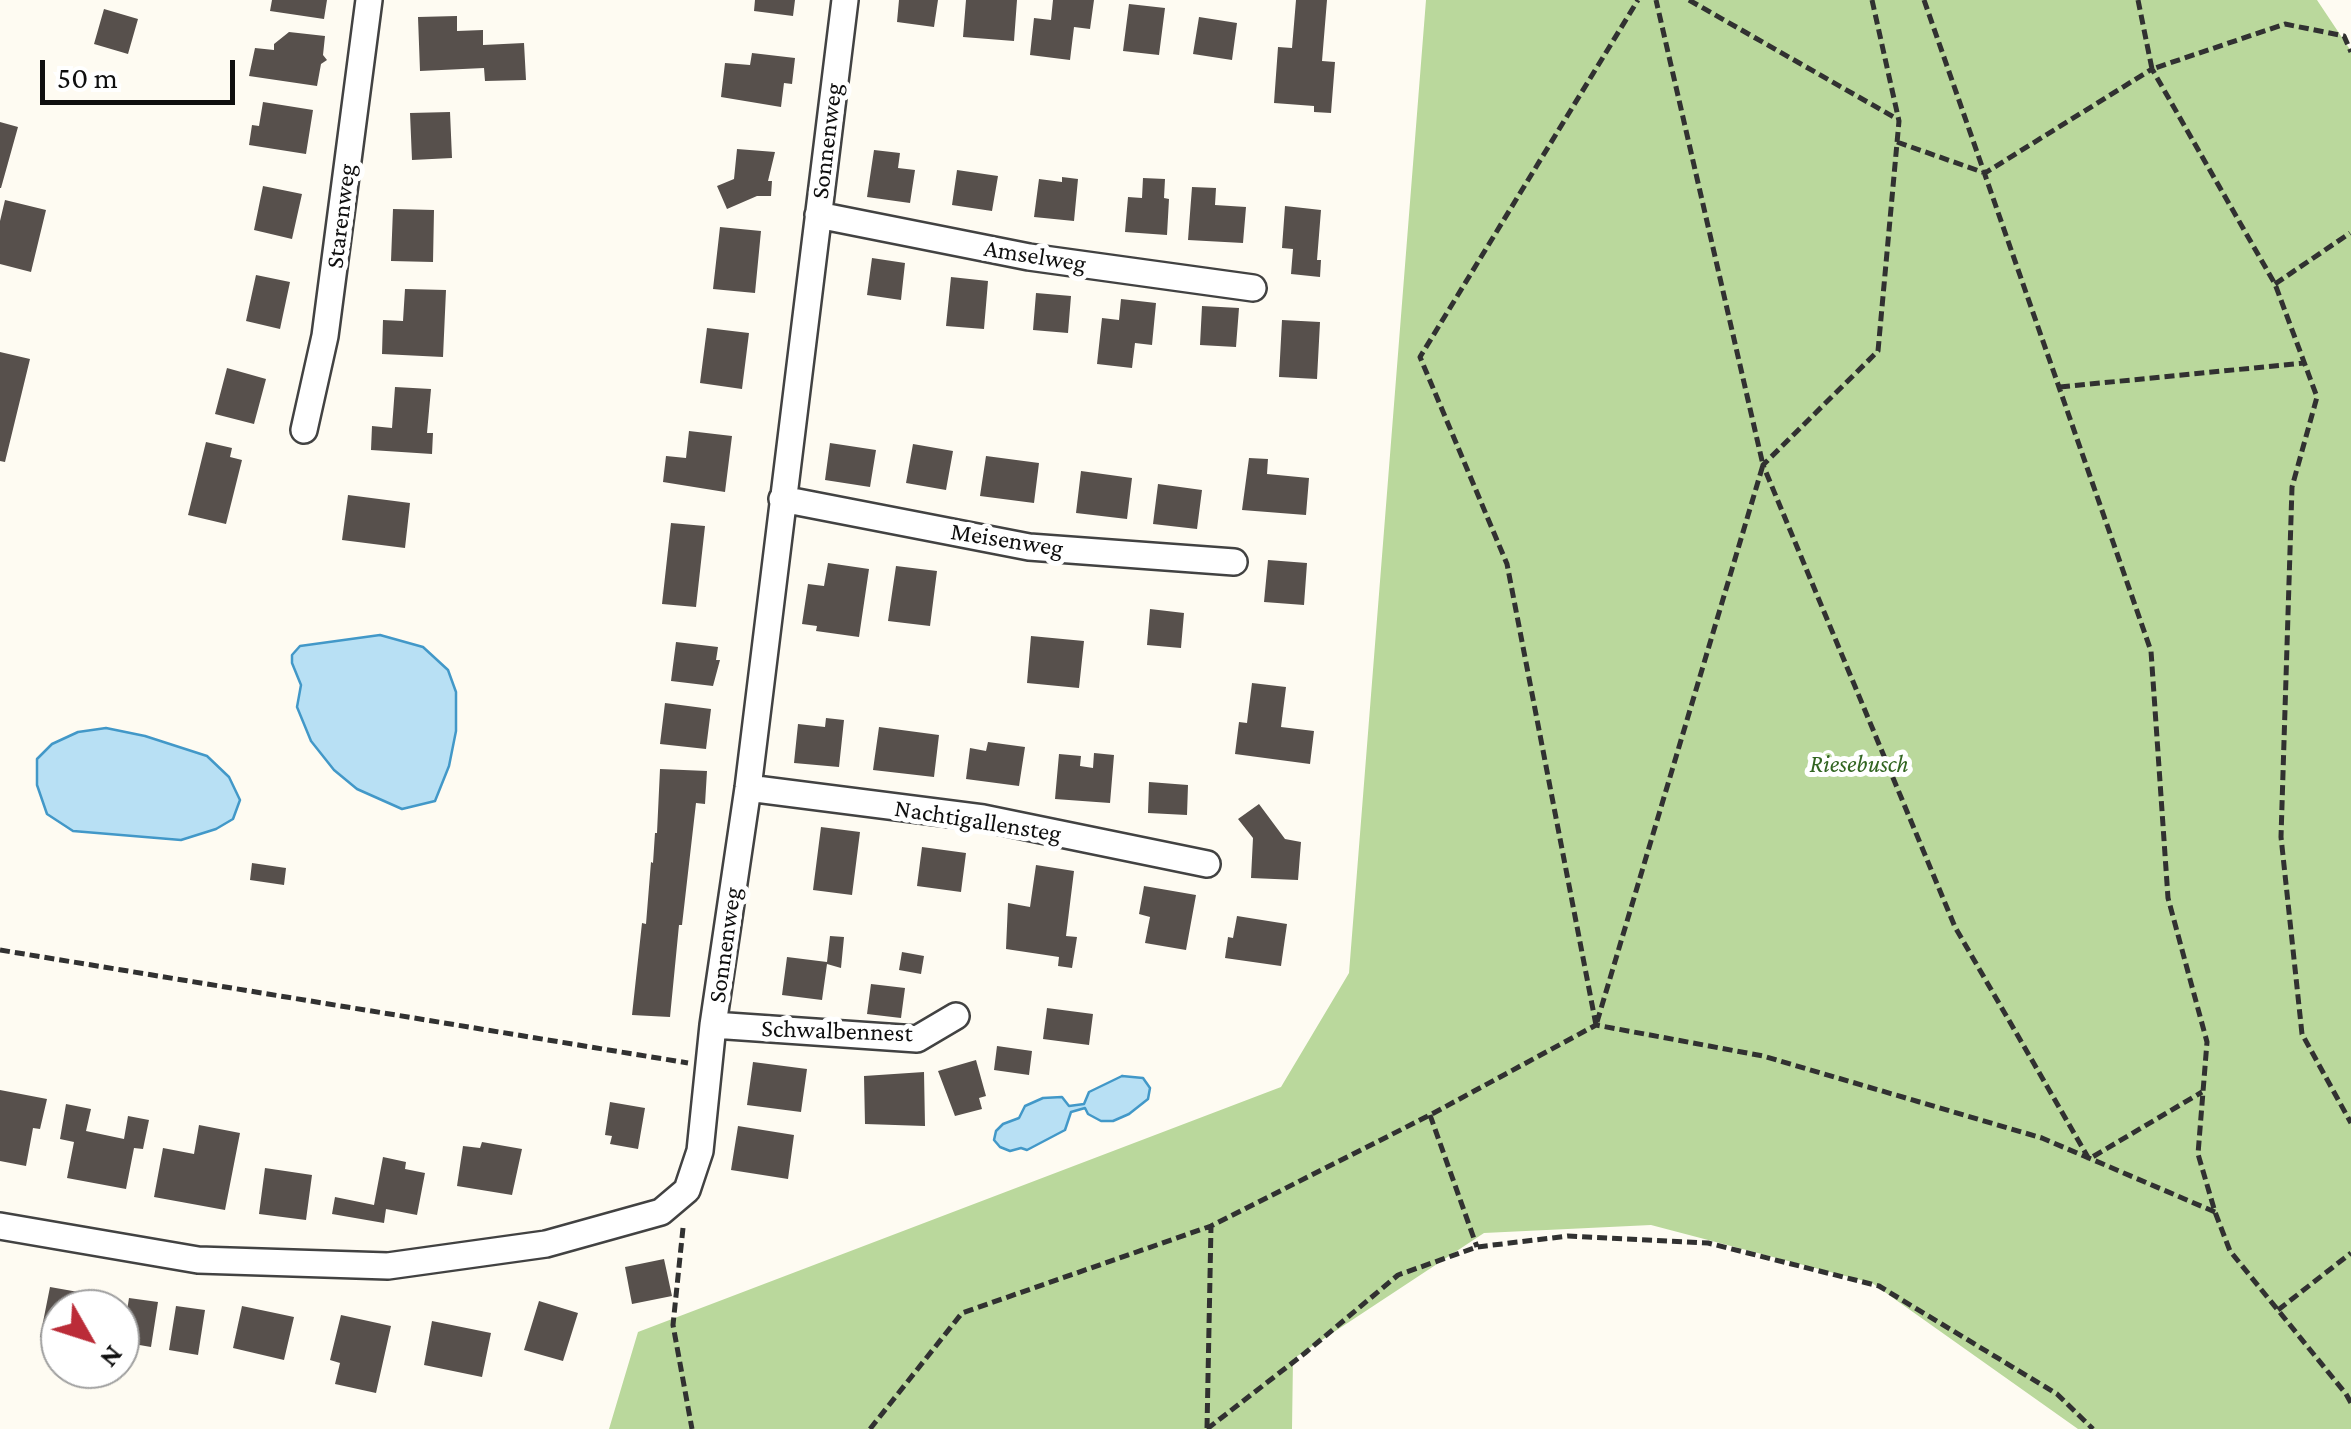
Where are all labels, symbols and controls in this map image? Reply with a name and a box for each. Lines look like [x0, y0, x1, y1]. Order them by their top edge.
scale bar [45, 40, 240, 102]
text: 50 m [57, 61, 118, 94]
street label: Sonnenweg [805, 81, 849, 201]
street label: Starenweg [320, 162, 362, 270]
street label: Amselweg [982, 233, 1088, 279]
street label: Meisenweg [949, 516, 1065, 564]
park label: Riesebusch [1809, 749, 1909, 779]
street label: Nachtigallensteg [892, 793, 1064, 849]
street label: Sonnenweg [702, 885, 748, 1005]
street label: Schwalbennest [761, 1013, 913, 1049]
north arrow [40, 1289, 140, 1389]
text: N [94, 1340, 130, 1374]

